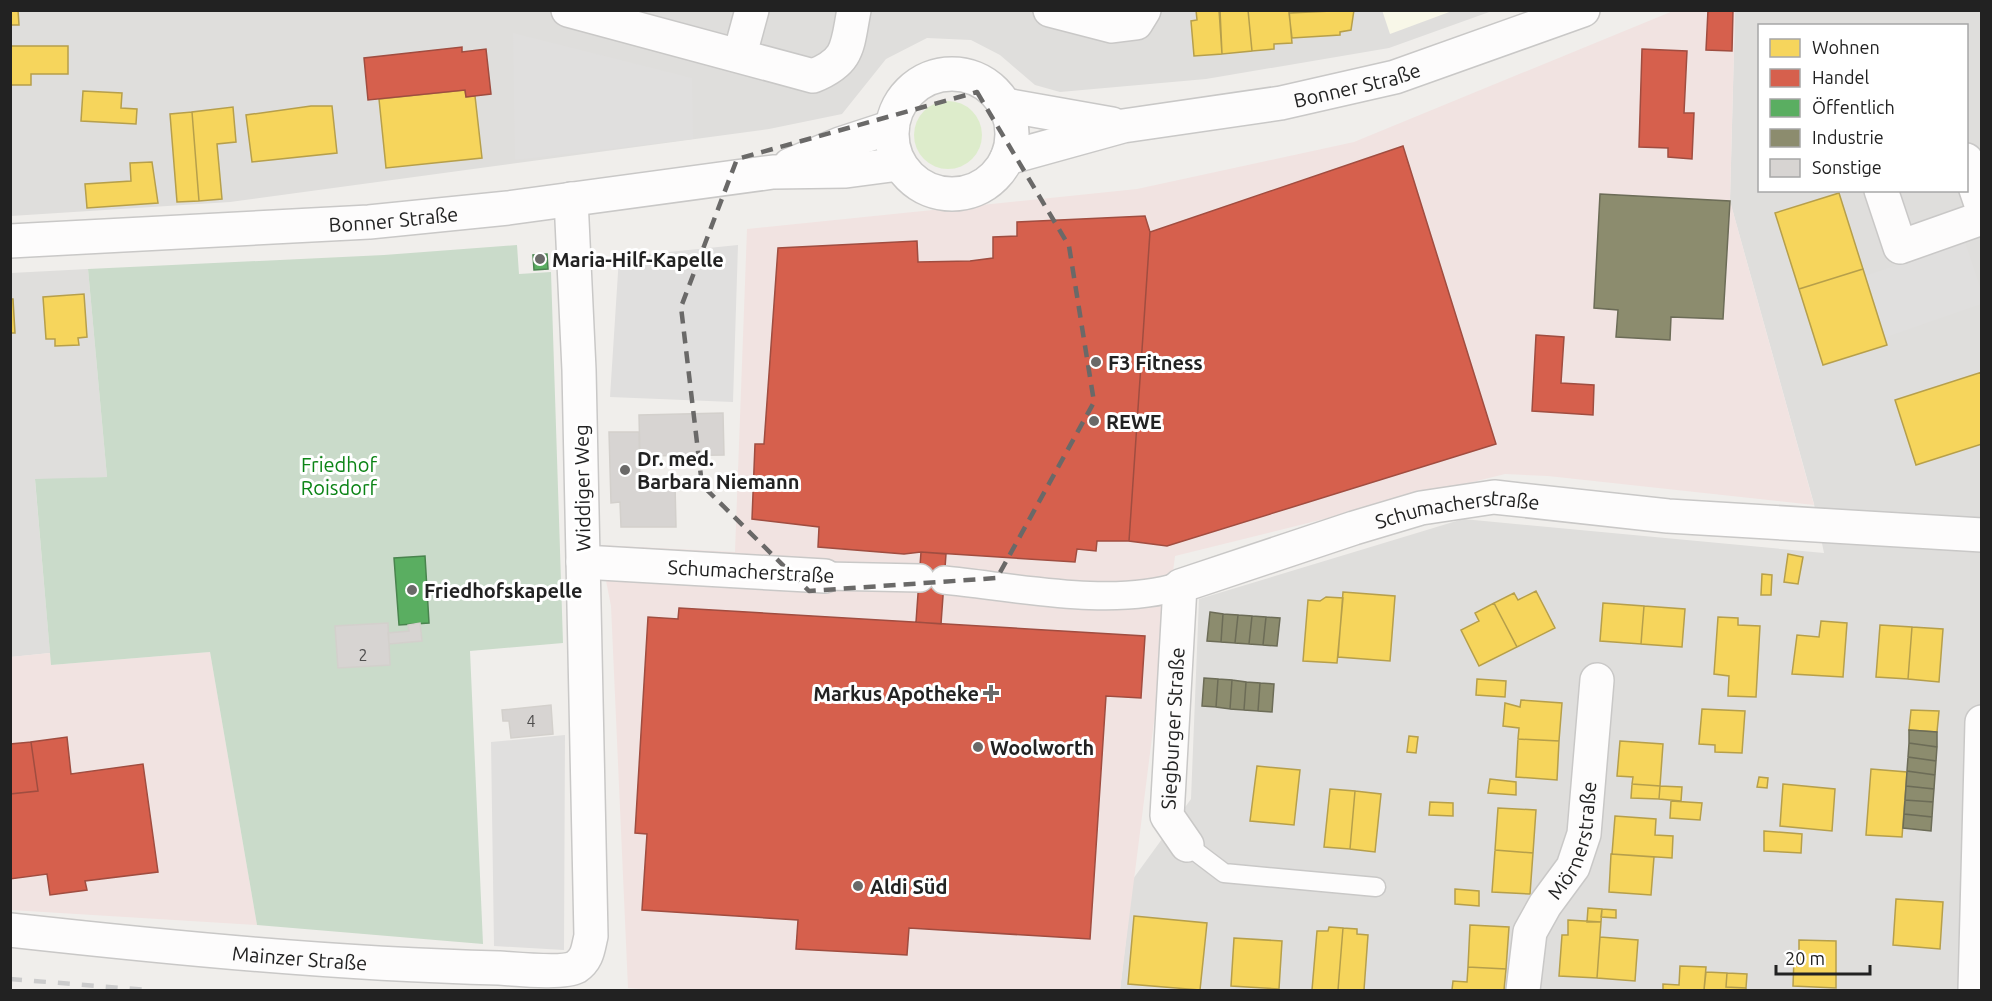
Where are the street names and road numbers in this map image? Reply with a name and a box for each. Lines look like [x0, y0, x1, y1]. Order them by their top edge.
street label: Bonner Straße [1291, 57, 1423, 111]
street label: Bonner Straße [328, 202, 459, 236]
street label: Widdiger Weg [569, 424, 595, 552]
street label: Schumacherstraße [1372, 485, 1541, 533]
street label: Schumacherstraße [667, 555, 835, 587]
street label: Siegburger Straße [1156, 647, 1188, 810]
street label: Mörnerstraße [1542, 780, 1600, 903]
street label: Mainzer Straße [231, 941, 368, 974]

